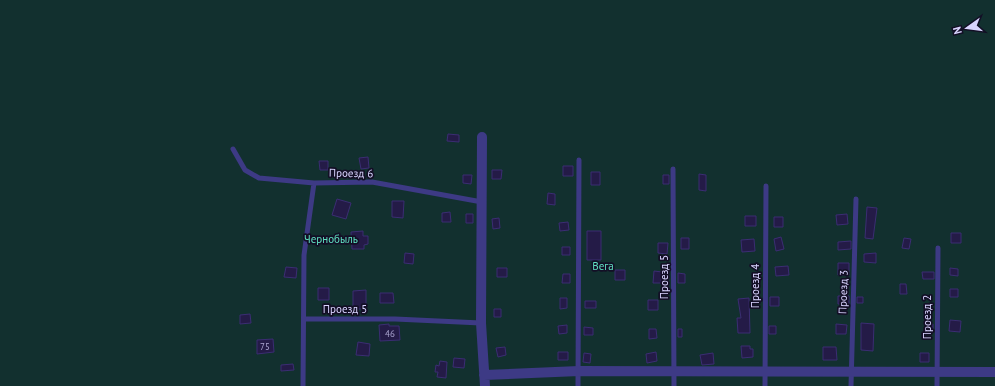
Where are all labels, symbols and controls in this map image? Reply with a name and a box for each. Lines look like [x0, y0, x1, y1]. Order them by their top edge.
north arrow [947, 8, 987, 48]
text: N [950, 25, 965, 36]
street label: Проезд 6 [329, 166, 373, 180]
park label: Чернобыль [304, 232, 358, 246]
street label: Проезд 5 [657, 255, 671, 299]
park label: Вега [592, 259, 614, 273]
street label: Проезд 4 [748, 264, 762, 308]
street label: Проезд 3 [835, 270, 851, 314]
street label: Проезд 2 [920, 295, 934, 339]
street label: Проезд 5 [323, 302, 367, 316]
house number: 46 [385, 328, 395, 339]
house number: 75 [260, 341, 270, 352]

